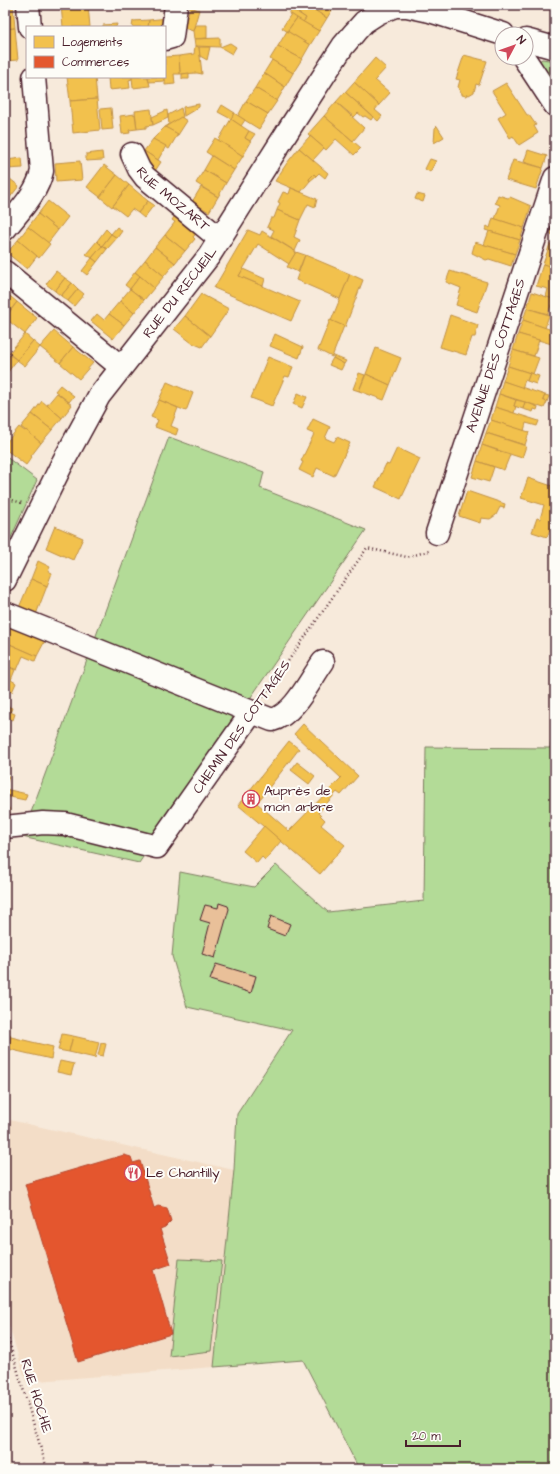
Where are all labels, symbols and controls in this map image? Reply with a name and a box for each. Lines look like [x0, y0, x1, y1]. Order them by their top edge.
legend [26, 26, 166, 78]
north arrow [494, 26, 534, 66]
text: N [513, 32, 529, 47]
text: Logements [62, 34, 122, 52]
text: Commerces [62, 54, 129, 71]
street label: RUE MOZART [131, 163, 214, 237]
street label: RUE DU RECUEIL [138, 243, 222, 342]
street label: AVENUE DES COTTAGES [461, 276, 531, 435]
street label: CHEMIN DES COTTAGES [188, 656, 296, 798]
place label: Auprès de mon arbre [264, 781, 334, 817]
building icon: Auprès de mon arbre [241, 789, 261, 809]
restaurant icon: Le Chantilly [123, 1163, 143, 1183]
place label: Le Chantilly [146, 1163, 220, 1183]
street label: RUE HOCHE [15, 1357, 57, 1436]
scale bar [406, 1422, 460, 1448]
text: 20 m [412, 1428, 441, 1445]

